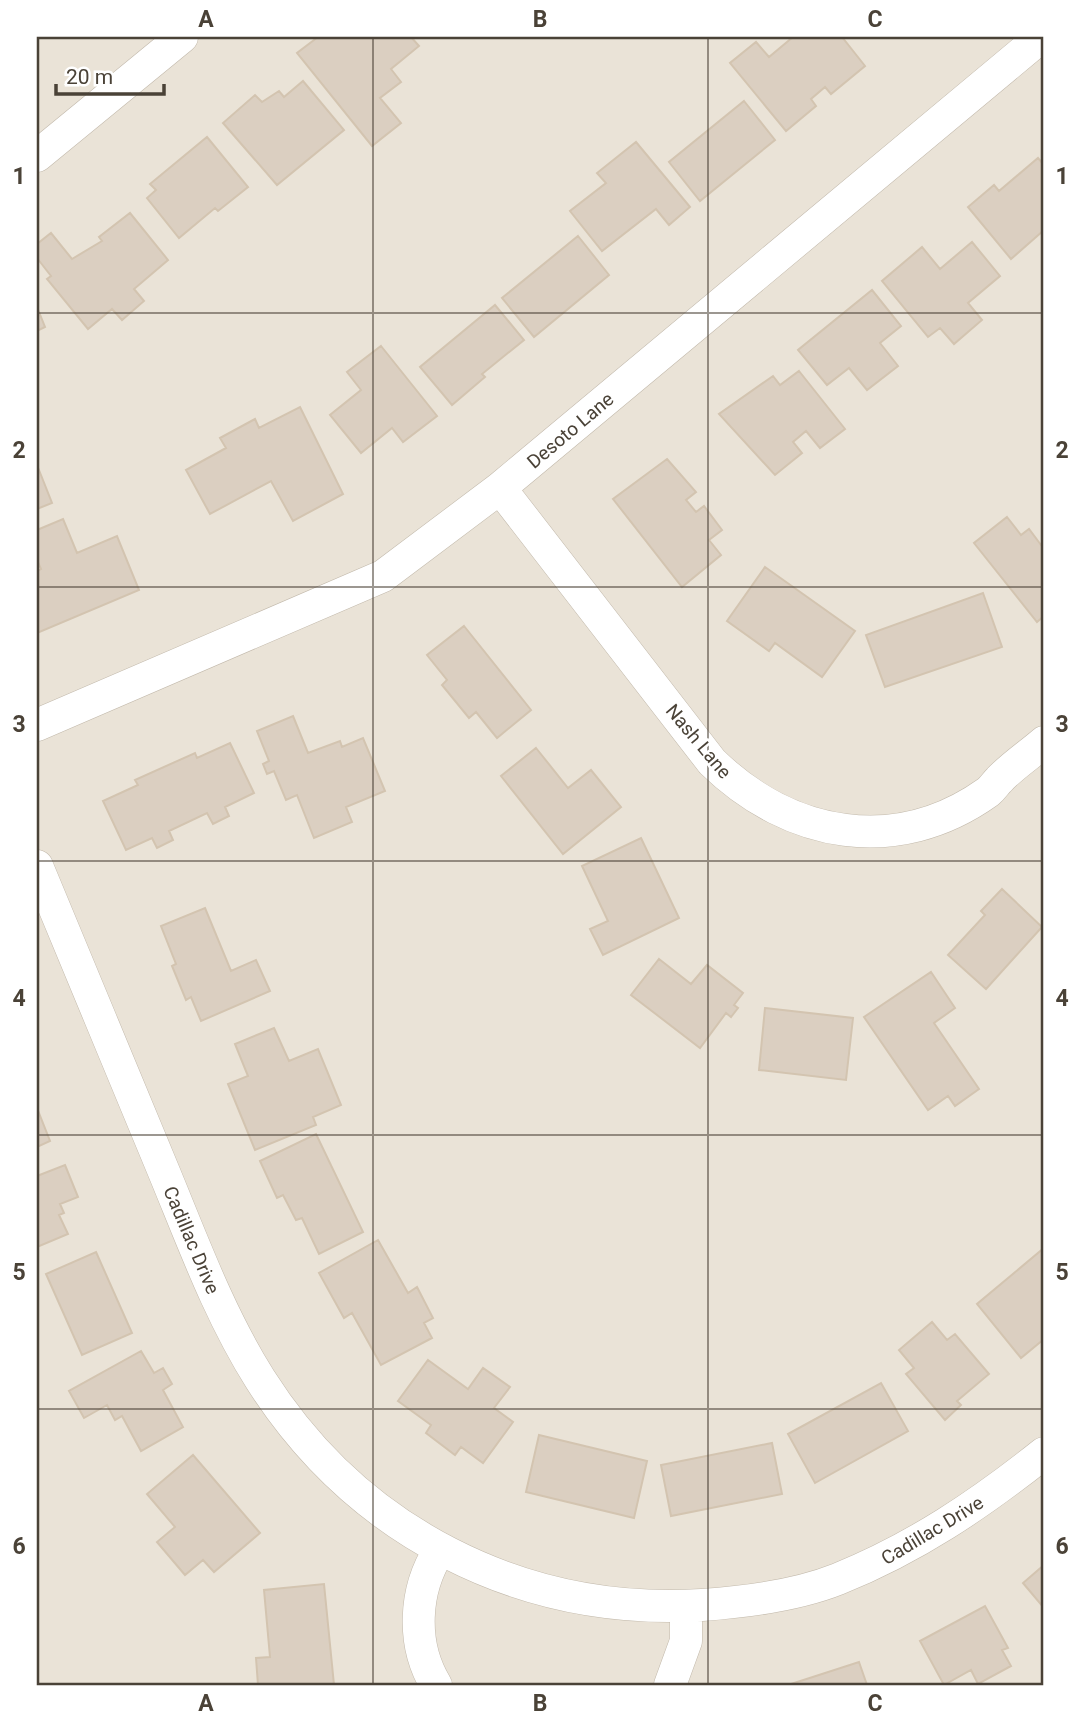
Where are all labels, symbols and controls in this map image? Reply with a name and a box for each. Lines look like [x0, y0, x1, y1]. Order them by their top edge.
text: A [198, 6, 214, 33]
text: B [533, 6, 547, 33]
text: C [867, 6, 883, 33]
scale bar [56, 52, 164, 96]
text: 20 m [66, 65, 113, 89]
text: 1 [12, 163, 26, 190]
text: 1 [1055, 163, 1069, 190]
street label: Desoto Lane [522, 388, 618, 473]
text: 2 [12, 437, 26, 464]
text: 2 [1055, 437, 1069, 464]
street label: Nash Lane [661, 699, 736, 783]
text: 3 [12, 711, 26, 738]
text: 3 [1055, 711, 1069, 738]
text: 4 [12, 985, 26, 1012]
text: 4 [1055, 985, 1069, 1012]
street label: Cadillac Drive [158, 1183, 225, 1298]
text: 5 [12, 1259, 26, 1286]
text: 5 [1055, 1259, 1069, 1286]
street label: Cadillac Drive [877, 1491, 987, 1570]
text: 6 [12, 1533, 26, 1560]
text: 6 [1055, 1533, 1069, 1560]
text: A [198, 1690, 214, 1717]
text: B [533, 1690, 547, 1717]
text: C [867, 1690, 883, 1717]

